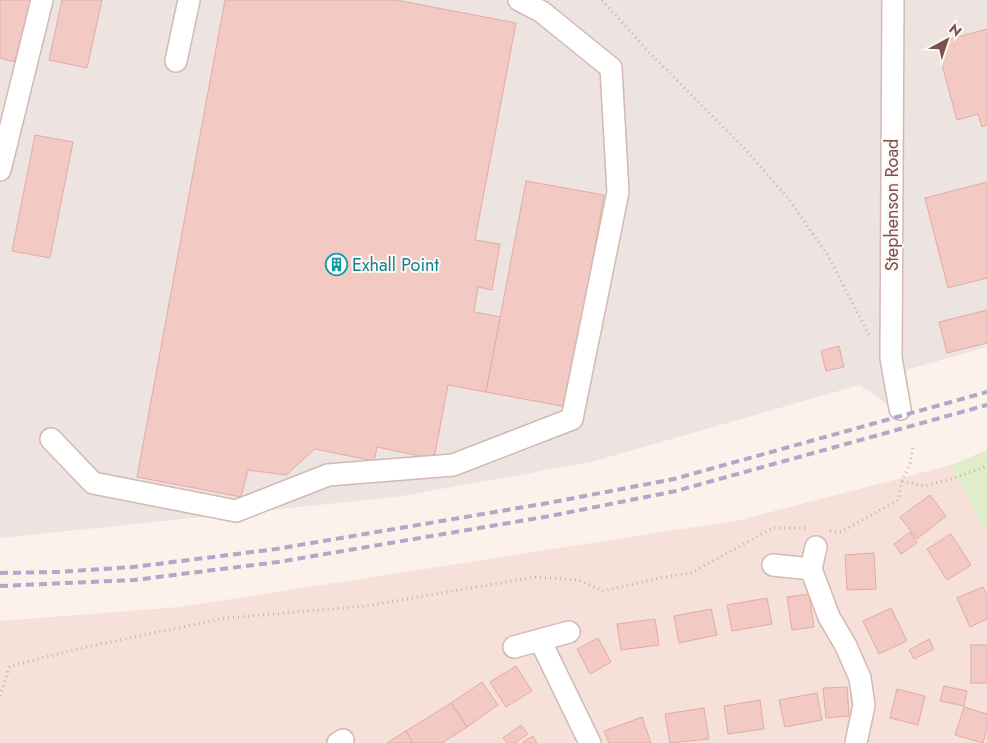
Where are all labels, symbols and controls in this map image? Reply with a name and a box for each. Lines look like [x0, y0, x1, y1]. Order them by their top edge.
north arrow [922, 15, 972, 65]
text: N [945, 19, 966, 41]
street label: Stephenson Road [879, 139, 905, 271]
place label: Exhall Point [352, 252, 440, 278]
building icon: Exhall Point [324, 253, 348, 277]

